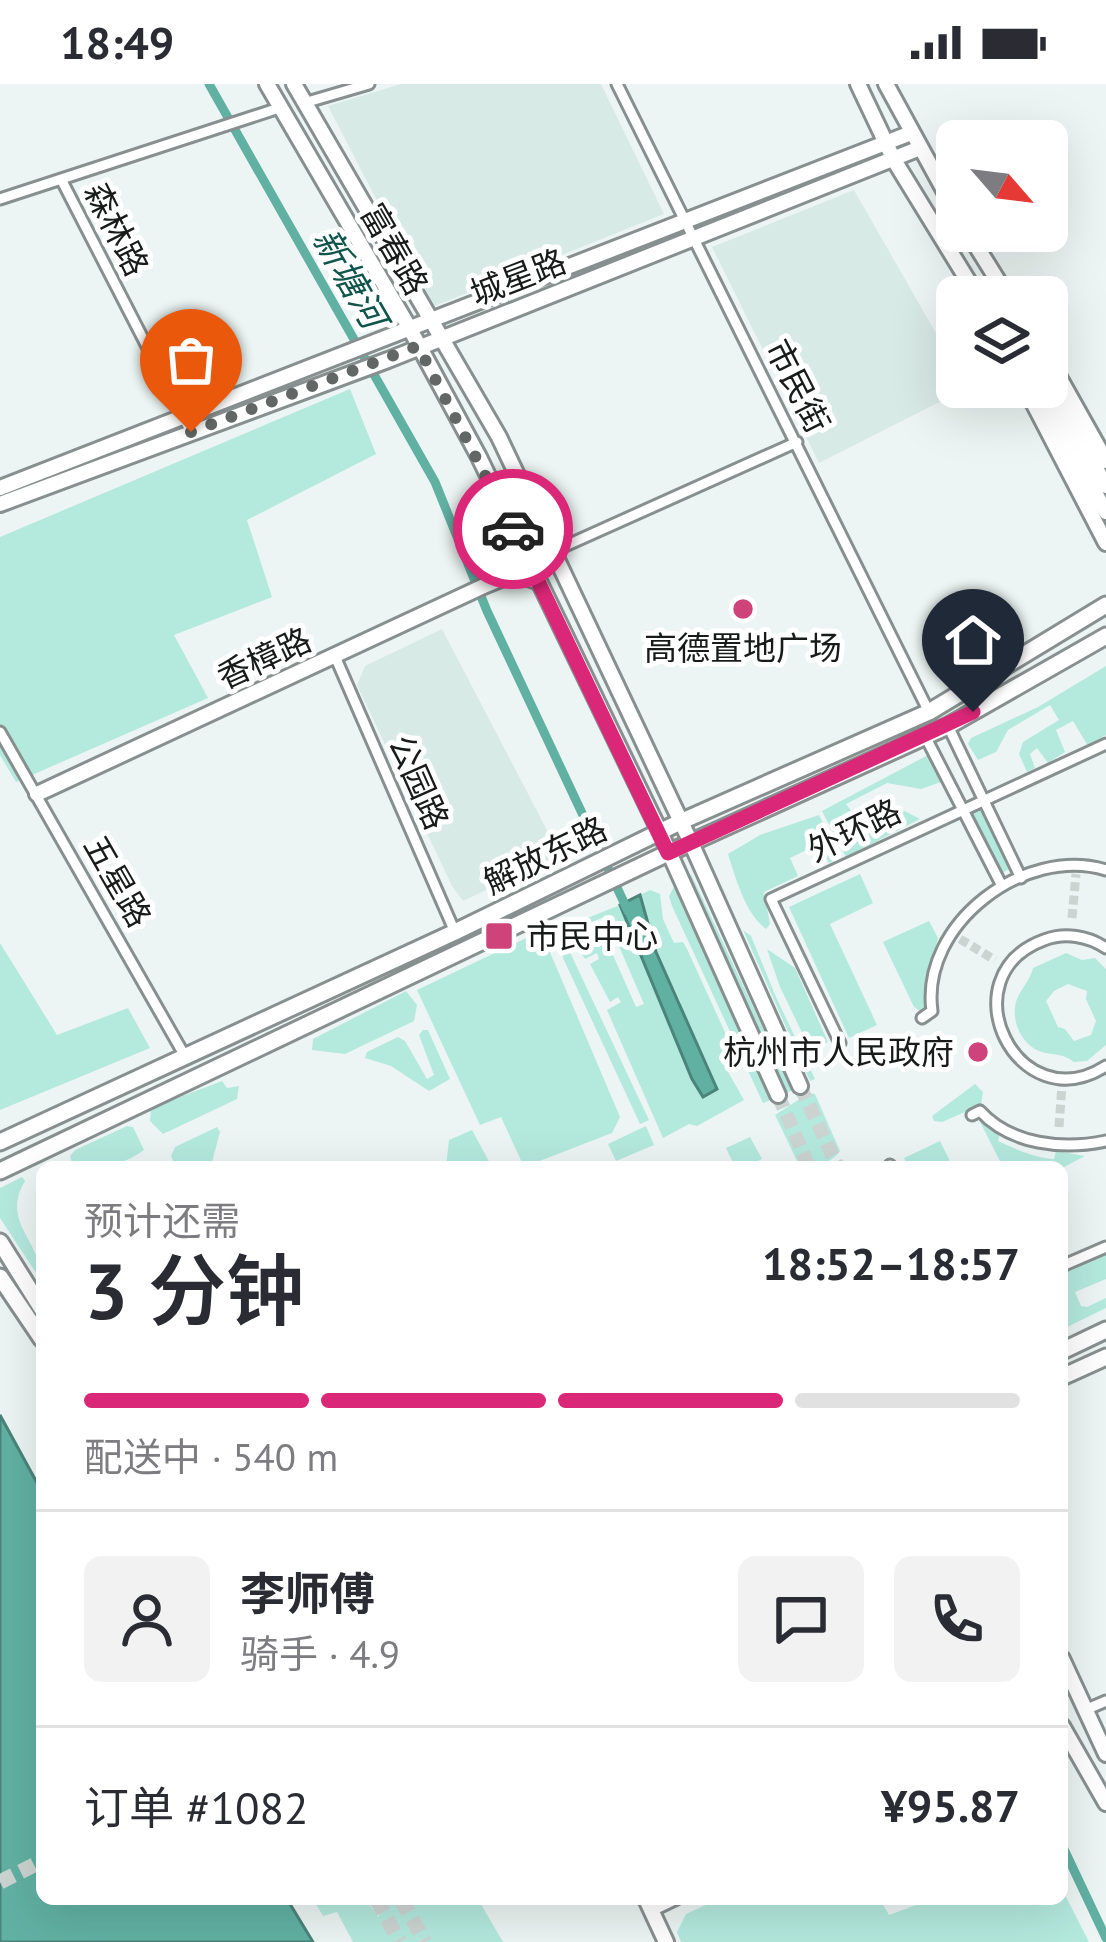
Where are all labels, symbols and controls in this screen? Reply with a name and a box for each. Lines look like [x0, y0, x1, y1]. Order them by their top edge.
text: 18:49 [60, 13, 174, 71]
north arrow [936, 120, 1068, 252]
map controls [936, 120, 1068, 408]
street label: 森林路 [76, 175, 159, 283]
street label: 富春路 [352, 195, 439, 302]
water label: 新塘河 [303, 219, 401, 341]
street label: 城星路 [464, 239, 572, 314]
button: layers [936, 276, 1068, 408]
pin [140, 309, 242, 432]
icon: bag [158, 327, 224, 393]
street label: 市民街 [757, 332, 840, 440]
courier [453, 469, 573, 589]
icon: car [480, 496, 546, 562]
pin [922, 589, 1024, 712]
marker: 高德置地广场 [730, 596, 756, 622]
icon: home [940, 607, 1006, 673]
street label: 香樟路 [210, 617, 318, 698]
place label: 高德置地广场 [644, 626, 842, 669]
street label: 公园路 [380, 728, 459, 836]
street label: 外环路 [800, 789, 908, 871]
street label: 解放东路 [476, 806, 614, 903]
street label: 五星路 [75, 827, 162, 934]
place label: 市民中心 [526, 914, 658, 957]
marker: 市民中心 [483, 920, 515, 952]
place label: 杭州市人民政府 [723, 1030, 954, 1073]
marker: 杭州市人民政府 [965, 1039, 991, 1065]
text: 预计还需 [84, 1195, 240, 1246]
text: 18:52–18:57 [762, 1234, 1020, 1292]
text: 3 分钟 [84, 1240, 304, 1341]
text: 配送中 · 540 m [84, 1431, 338, 1482]
button: person [84, 1556, 210, 1682]
button: chat [738, 1556, 864, 1682]
button: phone [894, 1556, 1020, 1682]
text: 李师傅 [240, 1564, 375, 1622]
text: 骑手 · 4.9 [240, 1628, 400, 1679]
text: ¥95.87 [881, 1776, 1020, 1834]
text: 订单 #1082 [84, 1778, 309, 1836]

